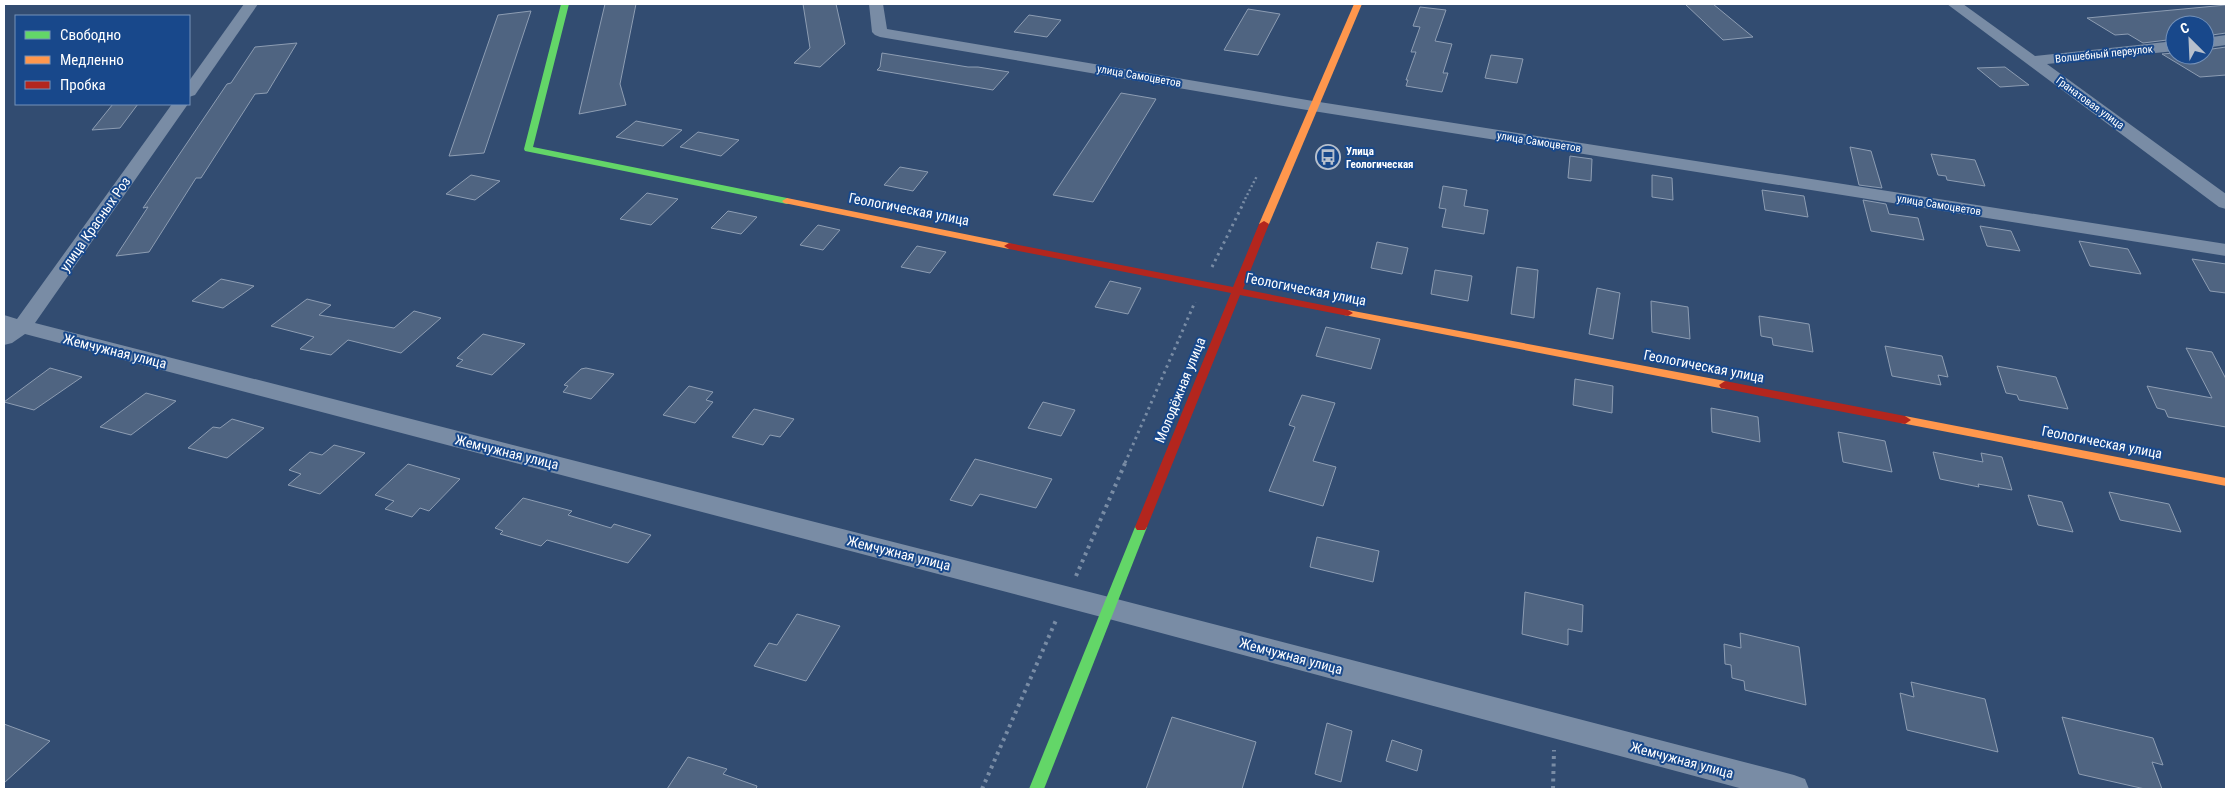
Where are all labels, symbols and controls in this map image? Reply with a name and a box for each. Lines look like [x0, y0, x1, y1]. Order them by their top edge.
legend [15, 15, 190, 105]
north arrow [2165, 15, 2215, 65]
text: С [2178, 19, 2192, 37]
text: Свободно [60, 26, 121, 44]
street label: Волшебный переулок [2054, 42, 2154, 66]
text: Медленно [60, 51, 124, 69]
street label: улица Самоцветов [1096, 62, 1182, 90]
street label: Гранатовая улица [2053, 74, 2127, 132]
text: Пробка [60, 76, 106, 94]
street label: улица Самоцветов [1496, 129, 1582, 155]
bus stop icon: Улица Геологическая [1315, 144, 1341, 170]
place label: Улица Геологическая [1346, 145, 1414, 171]
street label: улица Красных Роз [56, 174, 134, 274]
street label: Геологическая улица [847, 189, 971, 229]
street label: улица Самоцветов [1896, 192, 1982, 218]
street label: Геологическая улица [1244, 269, 1368, 309]
street label: Жемчужная улица [62, 330, 168, 372]
street label: Молодёжная улица [1152, 335, 1208, 445]
street label: Геологическая улица [1642, 346, 1766, 386]
street label: Геологическая улица [2040, 422, 2164, 462]
street label: Жемчужная улица [454, 431, 560, 473]
street label: Жемчужная улица [846, 532, 952, 574]
street label: Жемчужная улица [1238, 635, 1344, 677]
street label: Жемчужная улица [1629, 739, 1735, 781]

